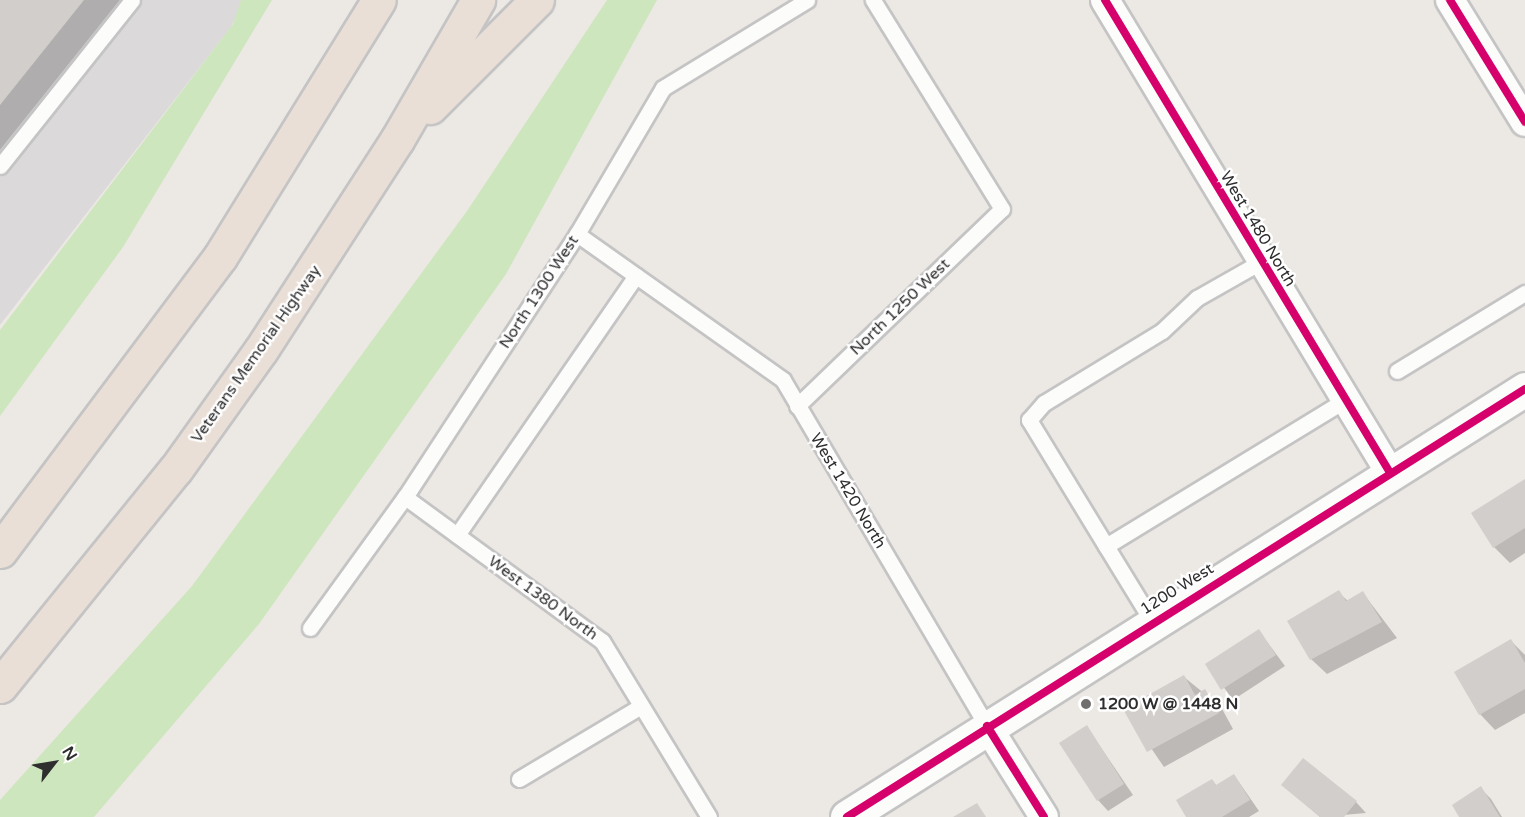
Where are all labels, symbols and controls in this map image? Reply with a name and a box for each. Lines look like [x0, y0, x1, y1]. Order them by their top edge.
street label: West 1480 North [1216, 168, 1300, 290]
street label: North 1300 West [495, 232, 583, 352]
street label: North 1250 West [846, 255, 954, 359]
street label: Veterans Memorial Highway [187, 261, 325, 447]
street label: West 1420 North [806, 430, 890, 552]
street label: West 1380 North [484, 552, 602, 644]
street label: 1200 West [1137, 559, 1217, 619]
place label: 1200 W @ 1448 N [1098, 694, 1238, 714]
marker: 1200 W @ 1448 N [1079, 697, 1093, 711]
north arrow [24, 733, 84, 793]
text: N [58, 743, 81, 764]

